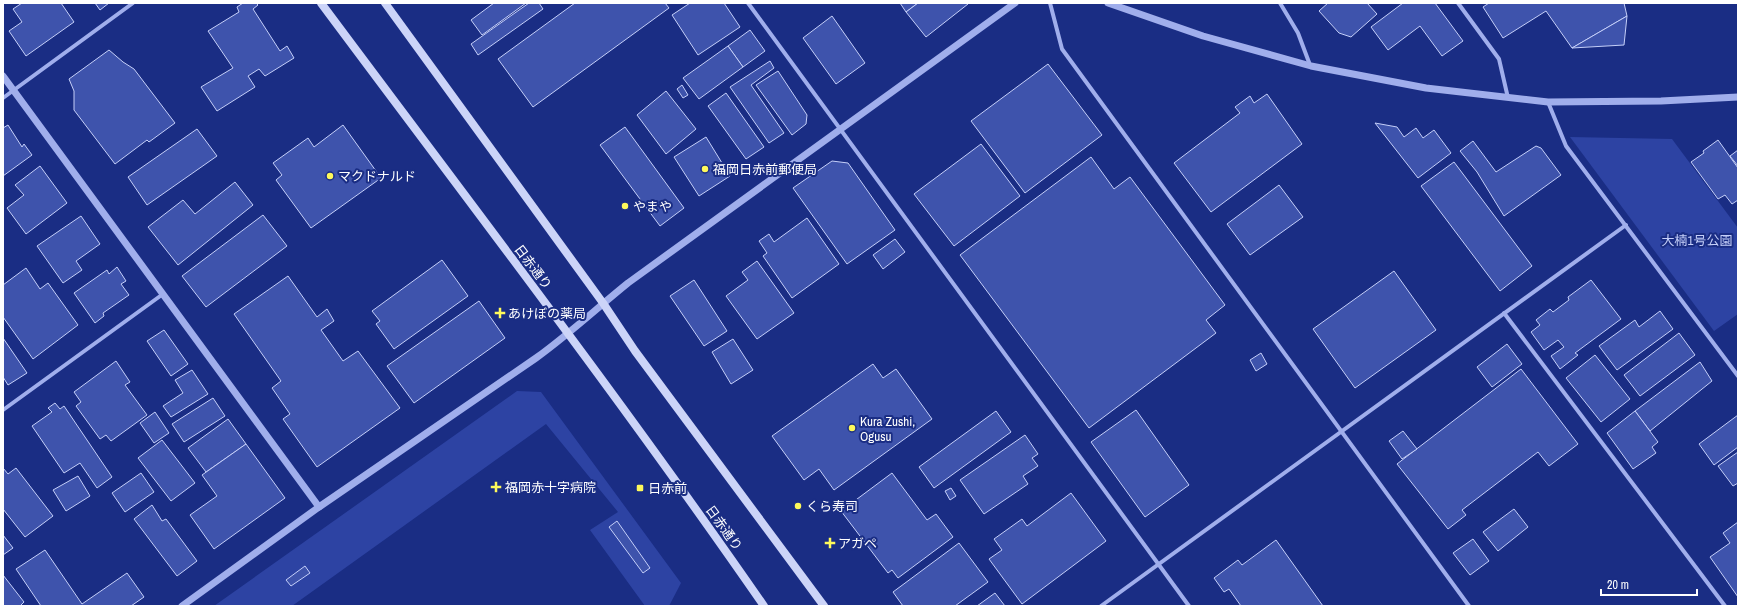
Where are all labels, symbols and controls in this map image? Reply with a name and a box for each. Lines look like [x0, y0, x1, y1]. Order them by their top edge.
place label: 福岡日赤前郵便局 [713, 161, 817, 178]
marker: 福岡日赤前郵便局 [700, 164, 710, 174]
place label: マクドナルド [338, 168, 416, 185]
marker: マクドナルド [325, 171, 335, 181]
place label: やまや [633, 198, 672, 215]
marker: やまや [620, 201, 630, 211]
park label: 大楠1号公園 [1662, 232, 1732, 249]
street label: 日赤通り [511, 241, 555, 293]
place label: あけぼの薬局 [508, 305, 586, 322]
marker: あけぼの薬局 [495, 308, 505, 318]
place label: Kura Zushi, Ogusu [860, 413, 915, 445]
marker: Kura Zushi, Ogusu [847, 423, 857, 433]
place label: 福岡赤十字病院 [505, 479, 596, 496]
place label: 日赤前 [648, 480, 687, 497]
marker: 福岡赤十字病院 [490, 481, 502, 493]
marker: 日赤前 [635, 483, 645, 493]
place label: くら寿司 [806, 498, 858, 515]
marker: くら寿司 [793, 501, 803, 511]
street label: 日赤通り [702, 502, 746, 554]
place label: アガペ [838, 535, 877, 552]
marker: アガペ [825, 538, 835, 548]
scale bar [1601, 571, 1697, 597]
text: 20 m [1607, 577, 1629, 593]

